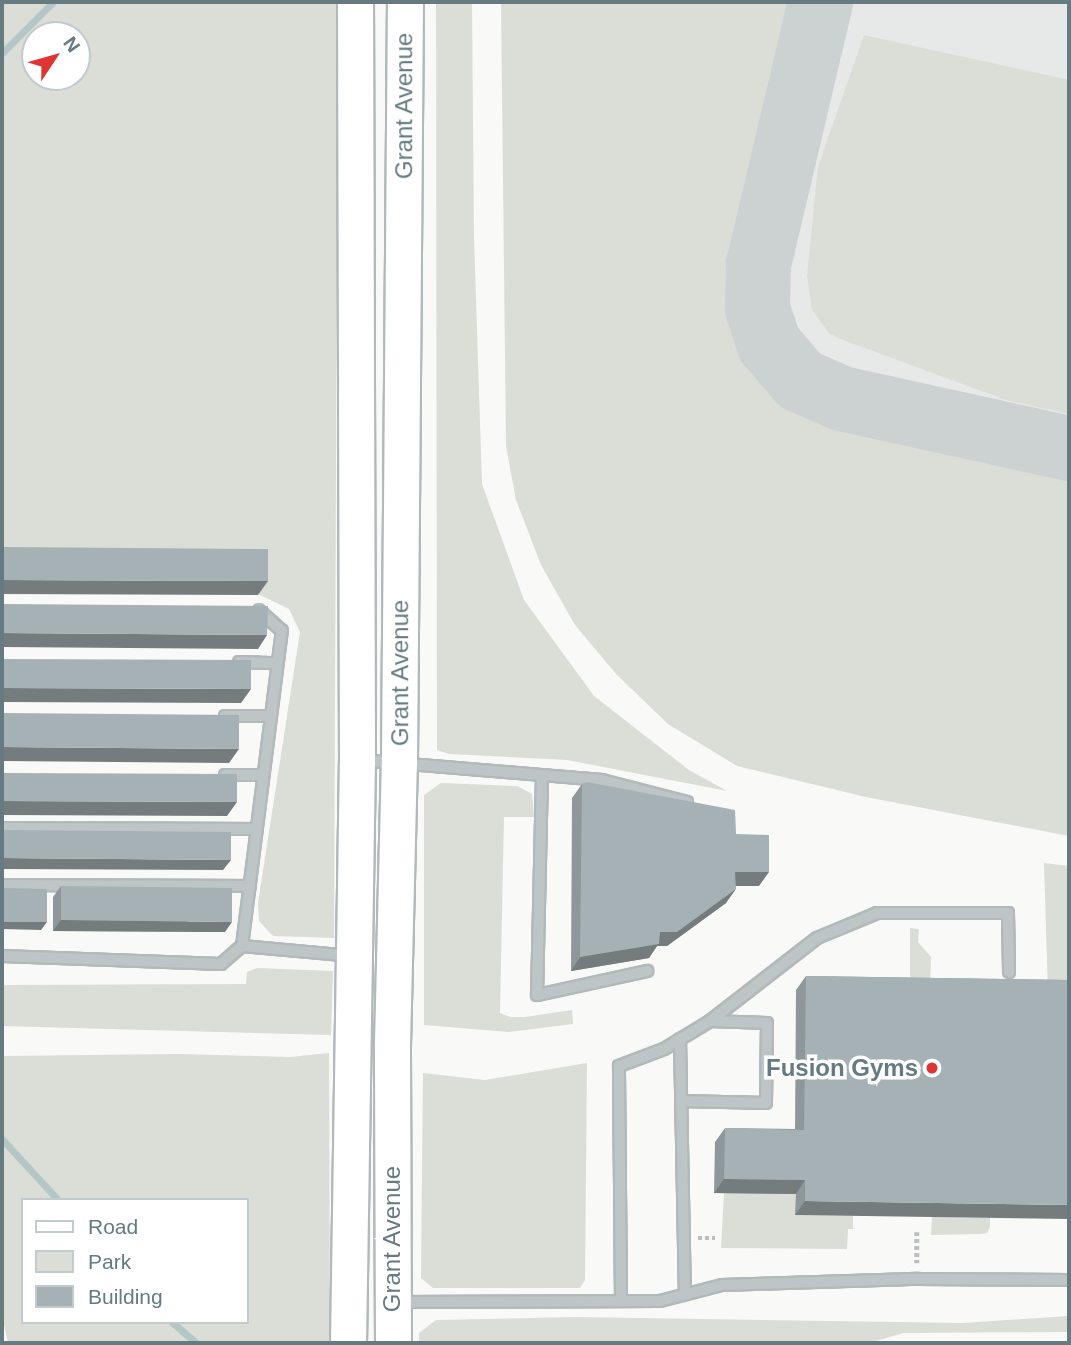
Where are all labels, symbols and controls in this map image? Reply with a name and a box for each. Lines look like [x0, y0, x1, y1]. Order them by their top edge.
north arrow [21, 21, 91, 91]
street label: Grant Avenue [390, 32, 418, 180]
text: N [59, 33, 84, 56]
street label: Grant Avenue [386, 599, 414, 747]
place label: Fusion Gyms [766, 1054, 918, 1082]
marker: Fusion Gyms [924, 1060, 940, 1076]
street label: Grant Avenue [378, 1165, 406, 1313]
legend [21, 1198, 248, 1324]
text: Road [88, 1215, 138, 1238]
text: Park [88, 1250, 131, 1273]
text: Building [88, 1285, 163, 1308]

